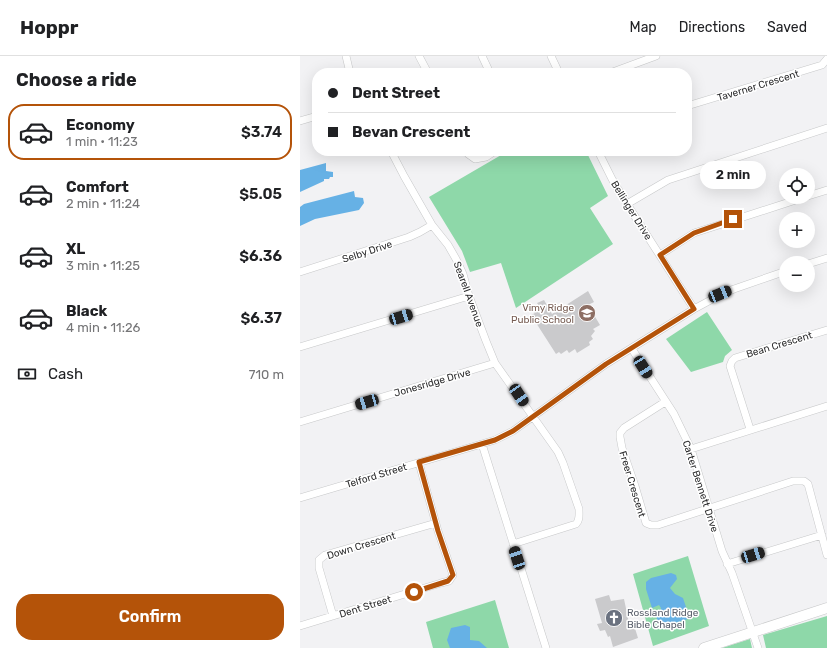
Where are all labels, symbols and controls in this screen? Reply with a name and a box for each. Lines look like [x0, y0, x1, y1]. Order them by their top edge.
text: Hoppr [20, 16, 78, 39]
text: Map [630, 19, 657, 36]
text: Directions [679, 19, 745, 36]
text: Saved [767, 19, 807, 36]
street label: Taverner Crescent [716, 68, 801, 104]
text: Choose a ride [16, 69, 137, 91]
text: Dent Street [352, 84, 440, 102]
icon: car [18, 114, 54, 150]
text: Economy [66, 116, 135, 134]
text: $3.74 [241, 123, 282, 141]
text: Bevan Crescent [352, 123, 470, 141]
text: 1 min · 11:23 [66, 134, 138, 149]
callout: 2 min [700, 161, 766, 189]
text: 2 min [716, 167, 750, 182]
map controls [779, 168, 815, 292]
button: locate [779, 168, 815, 204]
icon: car [18, 176, 54, 212]
text: Comfort [66, 178, 129, 196]
street label: Bellinger Drive [608, 179, 654, 243]
text: $5.05 [239, 185, 282, 203]
text: 2 min · 11:24 [66, 196, 140, 211]
route end [724, 210, 742, 228]
button: + [779, 212, 815, 248]
icon: car [18, 238, 54, 274]
street label: Selby Drive [341, 238, 394, 266]
text: XL [66, 240, 85, 258]
text: $6.36 [239, 247, 282, 265]
button: − [779, 256, 815, 292]
text: 3 min · 11:25 [66, 258, 140, 273]
street label: Searell Avenue [451, 260, 486, 329]
car [707, 284, 733, 304]
icon: car [18, 300, 54, 336]
text: Black [66, 302, 107, 320]
place label: Vimy Ridge Public School [511, 302, 574, 326]
school or university icon: Vimy Ridge Public School [577, 303, 597, 323]
car [388, 308, 414, 326]
text: $6.37 [240, 309, 282, 327]
text: 4 min · 11:26 [66, 320, 140, 335]
street label: Bean Crescent [745, 329, 814, 361]
car [632, 354, 654, 380]
icon: cash [16, 363, 38, 385]
text: Cash [48, 365, 83, 383]
street label: Jonesridge Drive [393, 366, 472, 400]
text: 710 m [249, 367, 284, 382]
car [507, 382, 531, 408]
car [354, 393, 380, 411]
street label: Carter Bennett Drive [680, 439, 721, 534]
street label: Freer Crescent [616, 450, 648, 519]
street label: Telford Street [344, 461, 408, 491]
street label: Down Crescent [326, 530, 397, 562]
car [508, 545, 526, 571]
car [740, 546, 766, 564]
route start [405, 583, 423, 601]
street label: Dent Street [338, 593, 393, 621]
button: Confirm [16, 594, 284, 640]
place label: Rossland Ridge Bible Chapel [627, 607, 699, 631]
church icon: Rossland Ridge Bible Chapel [604, 608, 624, 628]

